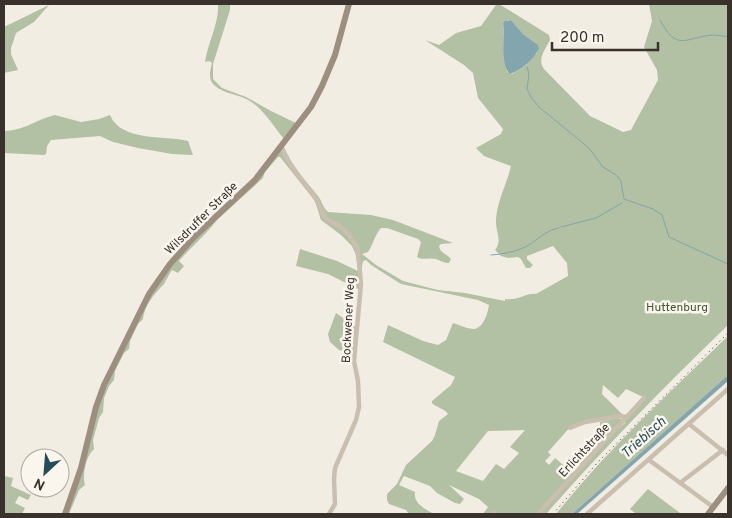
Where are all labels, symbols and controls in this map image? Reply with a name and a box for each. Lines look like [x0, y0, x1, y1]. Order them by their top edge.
scale bar [552, 20, 658, 52]
text: 200 m [560, 29, 605, 48]
street label: Wilsdruffer Straße [162, 179, 242, 259]
street label: Bockwener Weg [339, 277, 359, 363]
park label: Huttenburg [646, 300, 708, 316]
water label: Triebisch [618, 413, 670, 463]
street label: Erlichtstraße [556, 420, 614, 481]
north arrow [20, 448, 70, 498]
text: N [32, 473, 48, 493]

